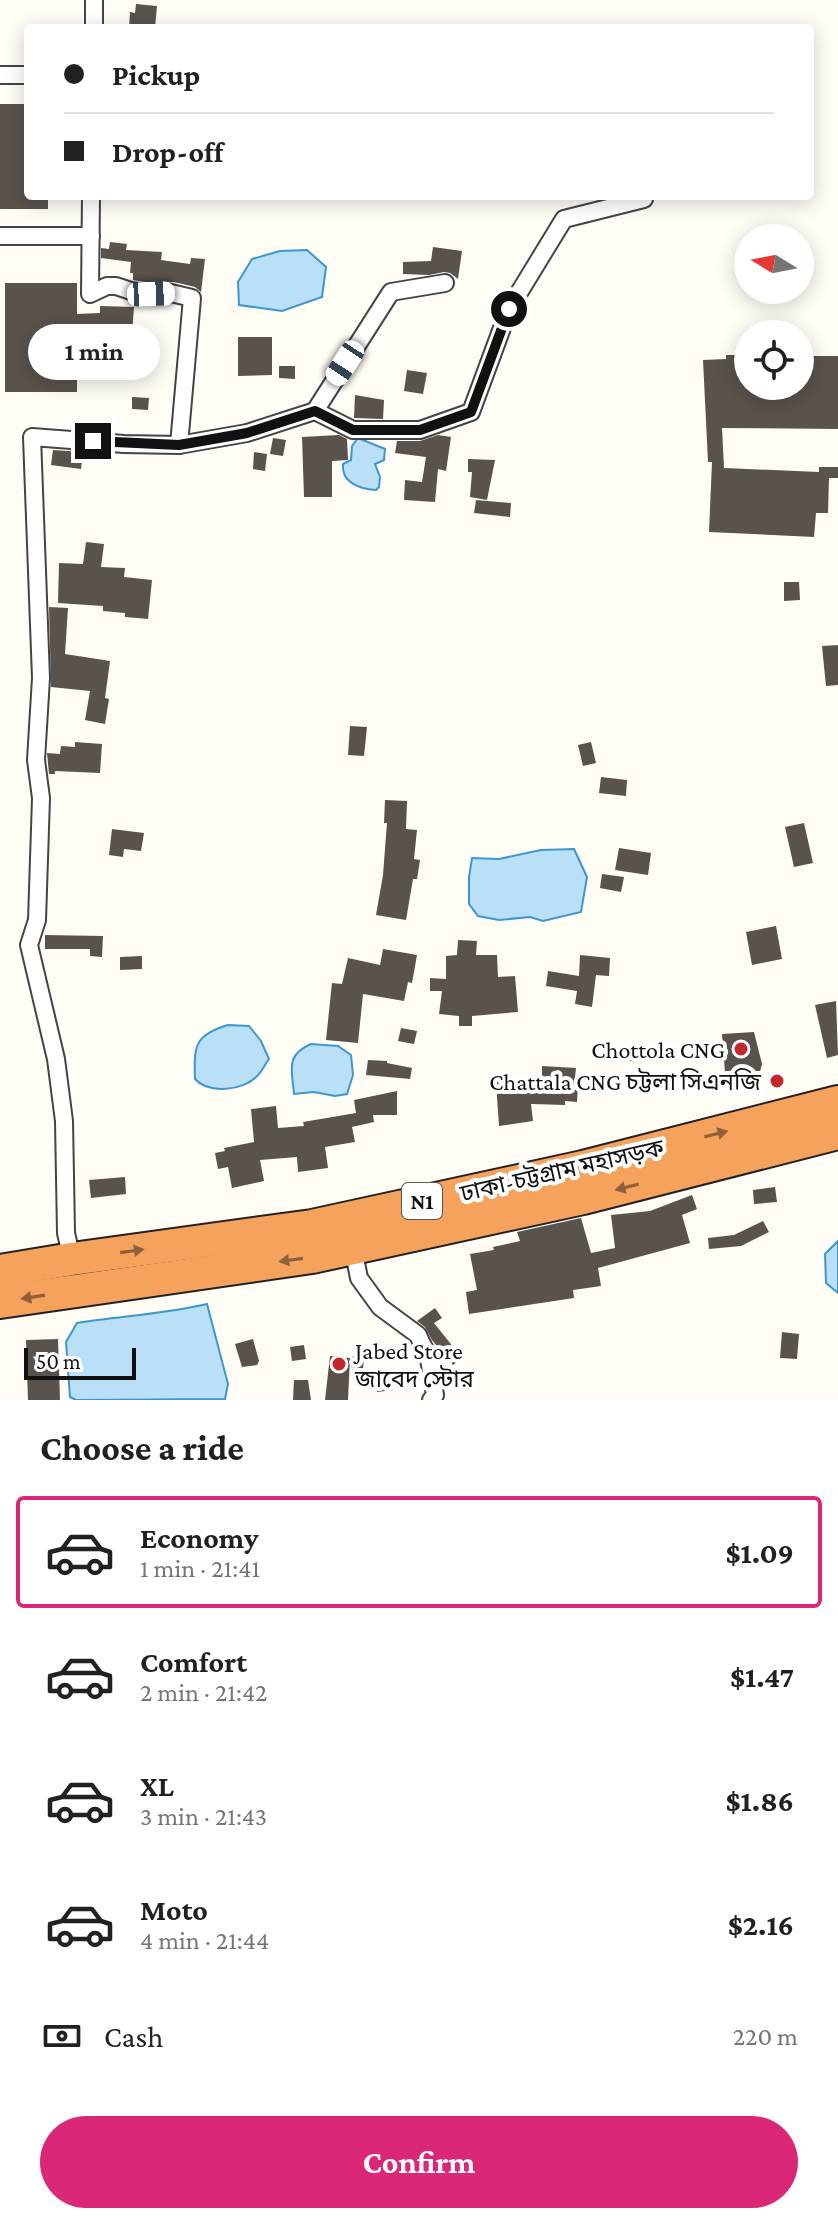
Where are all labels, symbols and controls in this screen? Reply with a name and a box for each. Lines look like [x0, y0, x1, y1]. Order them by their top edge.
text: Pickup [112, 58, 200, 91]
text: Drop-off [112, 135, 223, 168]
north arrow [734, 224, 814, 304]
map controls [734, 224, 814, 400]
car [127, 281, 175, 307]
route start [491, 291, 527, 327]
button: locate [734, 320, 814, 400]
callout: 1 min [27, 325, 159, 381]
car [322, 336, 368, 390]
text: 1 min [64, 337, 124, 366]
route end [75, 423, 111, 459]
place label: Chottola CNG [591, 1036, 725, 1063]
marker: Chottola CNG [732, 1040, 750, 1058]
place label: Chattala CNG চট্টলা সিএনজি [489, 1068, 761, 1095]
marker: Chattala CNG চট্টলা সিএনজি [768, 1072, 786, 1090]
one-way arrow [704, 1127, 729, 1139]
street label: ঢাকা-চট্টগ্রাম মহাসড়ক [457, 1133, 667, 1207]
one-way arrow [614, 1182, 639, 1194]
road number: N1 [402, 1183, 442, 1219]
one-way arrow [120, 1244, 145, 1257]
one-way arrow [278, 1254, 303, 1267]
one-way arrow [20, 1291, 45, 1303]
place label: Jabed Store জাবেদ স্টোর [353, 1337, 475, 1392]
scale bar [24, 1344, 136, 1380]
text: 50 m [36, 1349, 81, 1374]
marker: Jabed Store জাবেদ স্টোর [330, 1355, 348, 1373]
text: Choose a ride [40, 1428, 244, 1468]
icon: car [44, 1516, 116, 1588]
text: Economy [140, 1521, 259, 1554]
text: $1.09 [726, 1536, 794, 1569]
text: 1 min · 21:41 [140, 1554, 260, 1583]
icon: car [44, 1640, 116, 1712]
text: Comfort [140, 1645, 247, 1678]
text: $1.47 [730, 1660, 794, 1693]
text: 2 min · 21:42 [140, 1678, 267, 1707]
icon: car [44, 1764, 116, 1836]
text: XL [140, 1769, 174, 1802]
text: $1.86 [726, 1784, 794, 1817]
text: 3 min · 21:43 [140, 1802, 267, 1831]
icon: car [44, 1888, 116, 1960]
text: Moto [140, 1893, 208, 1926]
text: $2.16 [728, 1908, 794, 1941]
text: 4 min · 21:44 [140, 1926, 269, 1955]
icon: cash [40, 2014, 84, 2058]
text: Cash [104, 2020, 163, 2053]
text: 220 m [733, 2022, 798, 2051]
button: Confirm [40, 2116, 798, 2208]

